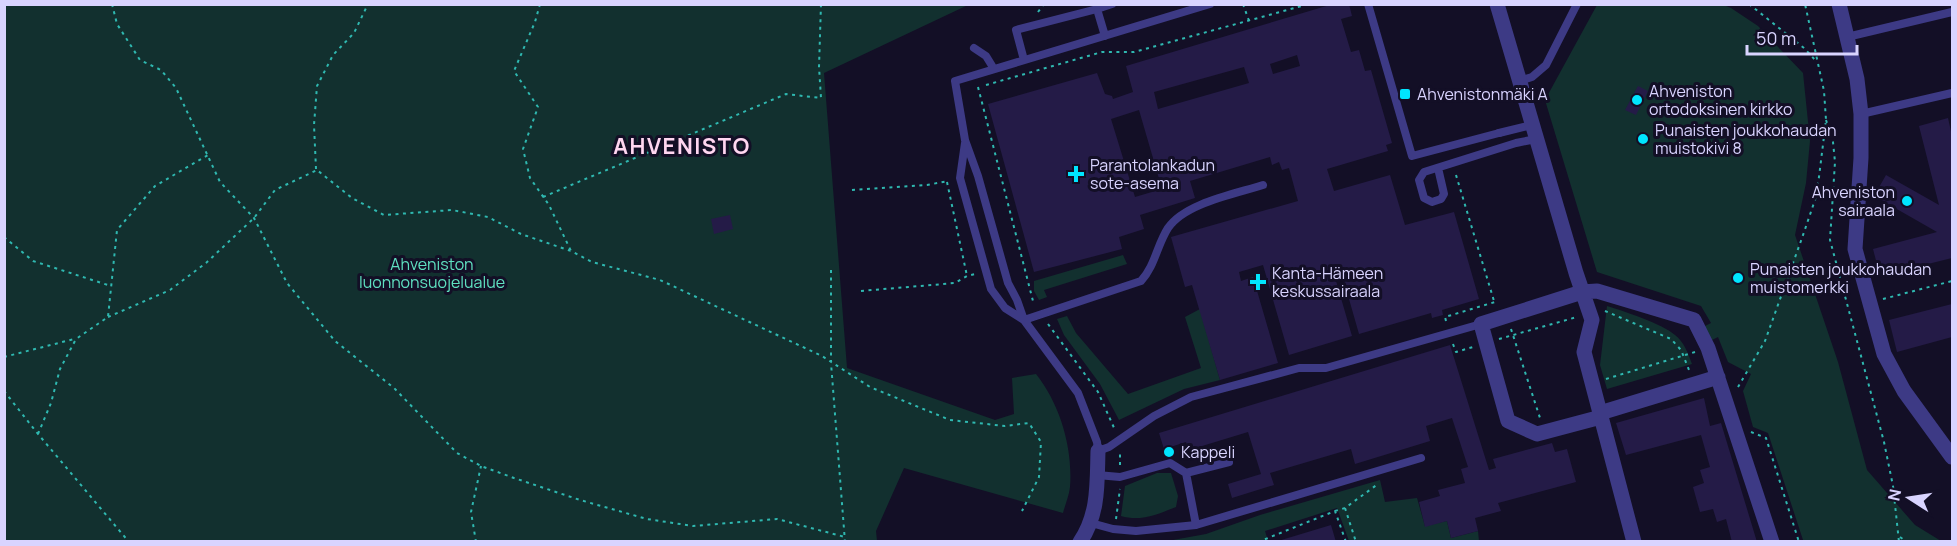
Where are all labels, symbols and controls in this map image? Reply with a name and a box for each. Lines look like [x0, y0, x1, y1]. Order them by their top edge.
scale bar [1747, 18, 1856, 56]
text: 50 m [1756, 26, 1796, 50]
place label: Ahveniston ortodoksinen kirkko [1649, 80, 1793, 120]
place label: Ahvenistonmäki A [1417, 83, 1548, 105]
marker: Ahvenistonmäki A [1398, 87, 1412, 101]
marker: Ahveniston ortodoksinen kirkko [1630, 93, 1644, 107]
place label: Punaisten joukkohaudan muistokivi 8 [1655, 119, 1837, 159]
district label: AHVENISTO [613, 131, 751, 161]
marker: Punaisten joukkohaudan muistokivi 8 [1636, 132, 1650, 146]
place label: Parantolankadun sote-asema [1090, 154, 1215, 194]
marker: Parantolankadun sote-asema [1067, 165, 1085, 183]
place label: Ahveniston sairaala [1812, 181, 1895, 221]
marker: Ahveniston sairaala [1900, 194, 1914, 208]
park label: Ahveniston luonnonsuojelualue [359, 253, 505, 293]
place label: Punaisten joukkohaudan muistomerkki [1750, 258, 1932, 298]
place label: Kanta-Hämeen keskussairaala [1272, 262, 1383, 302]
marker: Punaisten joukkohaudan muistomerkki [1731, 271, 1745, 285]
marker: Kanta-Hämeen keskussairaala [1249, 273, 1267, 291]
place label: Kappeli [1181, 441, 1235, 463]
marker: Kappeli [1162, 445, 1176, 459]
north arrow [1879, 468, 1939, 528]
text: N [1882, 487, 1906, 503]

